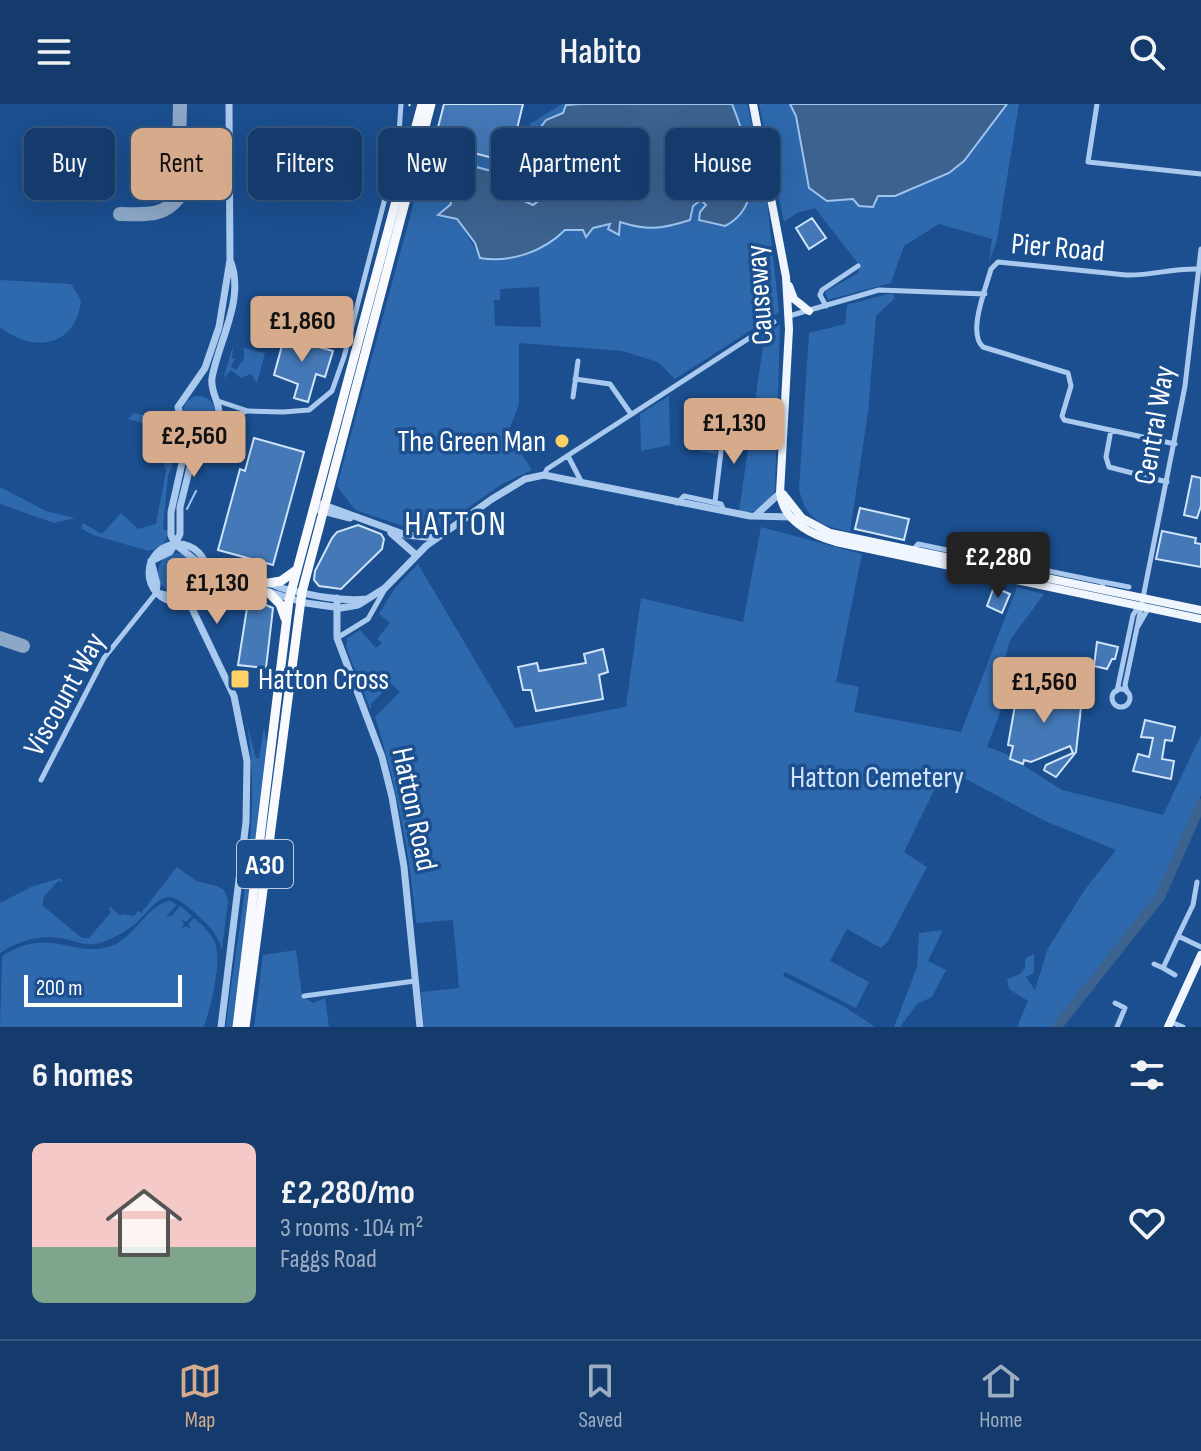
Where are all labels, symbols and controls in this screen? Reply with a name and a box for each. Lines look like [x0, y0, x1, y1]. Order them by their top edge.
icon: menu [32, 30, 76, 74]
icon: search [1125, 30, 1169, 74]
text: Habito [559, 31, 642, 74]
chip: Buy [24, 128, 115, 200]
chip: Rent [131, 128, 232, 200]
chip: Filters [248, 128, 362, 200]
chip: New [378, 128, 475, 200]
chip: Apartment [491, 128, 649, 200]
chip: House [665, 128, 780, 200]
street label: Pier Road [1010, 226, 1106, 270]
street label: Causeway [739, 243, 781, 346]
pin: £1,860 [237, 296, 367, 364]
text: £1,860 [268, 306, 336, 337]
street label: Central Way [1127, 362, 1183, 487]
pin: £1,130 [669, 398, 799, 466]
text: £1,130 [702, 408, 766, 439]
pin: £2,560 [129, 411, 259, 479]
text: £2,560 [161, 421, 227, 452]
place label: The Green Man [397, 424, 546, 460]
marker: The Green Man [553, 432, 571, 450]
district label: HATTON [404, 504, 508, 545]
pin: £2,280 [933, 532, 1063, 600]
text: £2,280 [965, 542, 1031, 573]
pin: £1,130 [152, 558, 282, 626]
text: £1,130 [185, 568, 249, 599]
street label: Viscount Way [16, 626, 114, 762]
pin: £1,560 [979, 657, 1109, 725]
place label: Hatton Cross [258, 662, 389, 698]
text: £1,560 [1011, 667, 1077, 698]
marker: Hatton Cross [229, 668, 251, 690]
street label: Hatton Road [383, 744, 445, 874]
park label: Hatton Cemetery [790, 760, 964, 796]
road number: A30 [237, 840, 293, 888]
scale bar [24, 971, 182, 1007]
text: 200 m [36, 975, 82, 1002]
icon: filters [1125, 1053, 1169, 1097]
text: 6 homes [32, 1055, 133, 1096]
text: £2,280/mo [280, 1172, 415, 1213]
icon: home [96, 1175, 192, 1271]
icon: heart [1125, 1201, 1169, 1245]
text: 3 rooms · 104 m² [280, 1213, 424, 1244]
text: Faggs Road [280, 1244, 377, 1275]
tab: Map [178, 1359, 222, 1434]
tab: Saved [578, 1359, 623, 1434]
tab: Home [979, 1359, 1023, 1434]

